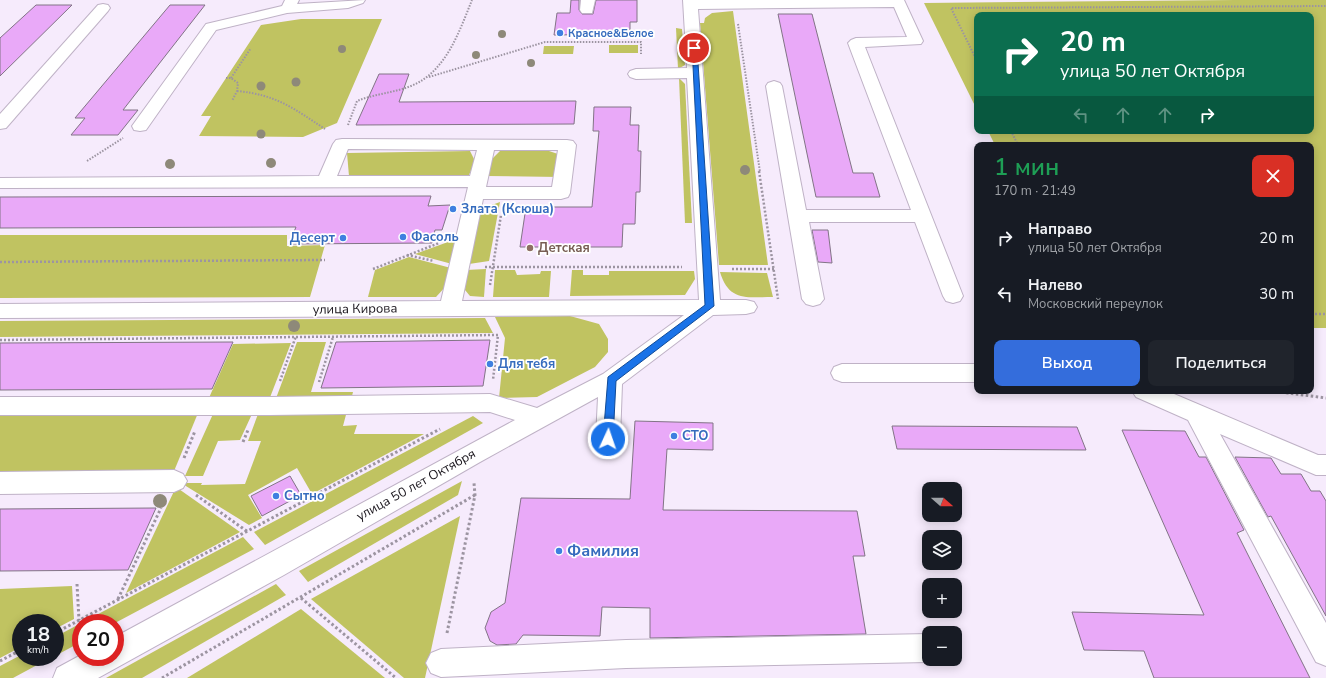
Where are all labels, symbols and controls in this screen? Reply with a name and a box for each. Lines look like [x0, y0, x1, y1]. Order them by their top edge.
text: 20 m [1060, 23, 1126, 61]
place label: Красное&Белое [568, 26, 654, 41]
marker: Красное&Белое [555, 28, 565, 38]
icon: right [994, 28, 1046, 80]
pin [677, 31, 711, 65]
icon: arrive [683, 37, 705, 59]
text: улица 50 лет Октября [1060, 59, 1245, 83]
icon: left [1070, 104, 1092, 126]
icon: ahead [1112, 104, 1134, 126]
icon: ahead [1154, 104, 1176, 126]
icon: right [1196, 104, 1218, 126]
text: 1 мин [994, 151, 1059, 183]
button: close [1252, 155, 1294, 197]
text: 170 m · 21:49 [994, 182, 1076, 200]
place label: Злата (Ксюша) [461, 200, 554, 218]
marker: Злата (Ксюша) [448, 204, 458, 214]
text: Направо [1028, 219, 1092, 239]
icon: right [994, 227, 1016, 249]
place label: Фасоль [411, 228, 459, 246]
text: 20 m [1259, 228, 1294, 248]
place label: Десерт [290, 229, 336, 247]
marker: Фасоль [398, 232, 408, 242]
marker: Десерт [338, 233, 348, 243]
place label: Детская [538, 239, 590, 257]
text: улица 50 лет Октября [1028, 239, 1162, 257]
marker: Детская [525, 243, 535, 253]
text: Налево [1028, 275, 1083, 295]
icon: left [994, 283, 1016, 305]
text: 30 m [1259, 284, 1294, 304]
text: Московский переулок [1028, 295, 1163, 313]
street label: улица Кирова [312, 299, 398, 319]
button: Выход [994, 340, 1140, 386]
button: Поделиться [1148, 340, 1294, 386]
place label: Для тебя [498, 355, 555, 373]
marker: Для тебя [485, 359, 495, 369]
position arrow [587, 418, 629, 460]
place label: СТО [682, 427, 708, 445]
marker: СТО [669, 431, 679, 441]
street label: улица 50 лет Октября [353, 445, 479, 525]
north arrow [922, 482, 962, 522]
map controls [922, 482, 962, 666]
place label: Сытно [284, 487, 325, 505]
marker: Сытно [271, 491, 281, 501]
button: layers [922, 530, 962, 570]
place label: Фамилия [567, 540, 639, 562]
marker: Фамилия [554, 546, 564, 556]
button: + [922, 578, 962, 618]
speed limit sign: 20 [72, 614, 124, 666]
text: 18 [26, 621, 50, 648]
button: − [922, 626, 962, 666]
text: km/h [27, 643, 49, 657]

